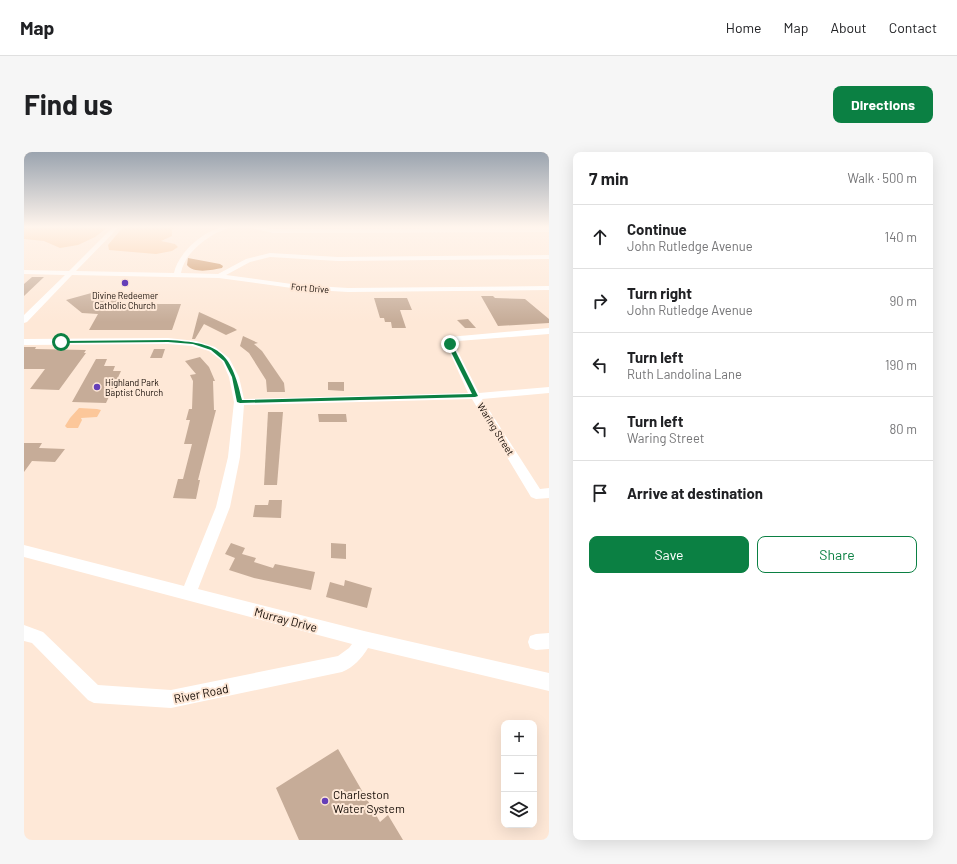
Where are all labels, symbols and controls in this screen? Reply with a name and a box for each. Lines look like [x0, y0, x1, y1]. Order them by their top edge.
text: Map [20, 16, 54, 39]
text: Home [726, 19, 762, 36]
text: Map [784, 19, 808, 36]
text: About [830, 19, 867, 36]
text: Contact [889, 19, 937, 36]
button: Directions [833, 86, 933, 123]
text: Find us [24, 87, 113, 121]
text: 7 min [589, 168, 629, 188]
text: Walk · 500 m [847, 170, 917, 186]
text: Continue [627, 220, 687, 238]
icon: ahead [589, 226, 611, 248]
text: 140 m [885, 229, 917, 245]
text: John Rutledge Avenue [627, 238, 753, 254]
marker: Divine Redeemer Catholic Church [120, 278, 130, 288]
street label: Fort Drive [290, 281, 330, 295]
text: Turn right [627, 284, 692, 302]
place label: Divine Redeemer Catholic Church [92, 290, 159, 311]
icon: right [589, 290, 611, 312]
text: 90 m [890, 293, 917, 309]
text: John Rutledge Avenue [627, 302, 753, 318]
route start [52, 333, 70, 351]
route end [441, 335, 459, 353]
text: Turn left [627, 348, 683, 366]
icon: left [589, 354, 611, 376]
text: 190 m [885, 357, 917, 373]
text: Ruth Landolina Lane [627, 366, 742, 382]
place label: Highland Park Baptist Church [105, 377, 163, 398]
marker: Highland Park Baptist Church [92, 382, 102, 392]
street label: Waring Street [475, 401, 517, 458]
text: Turn left [627, 412, 683, 430]
icon: left [589, 418, 611, 440]
text: 80 m [890, 421, 917, 437]
text: Waring Street [627, 430, 705, 446]
icon: arrive [589, 482, 611, 504]
text: Arrive at destination [627, 484, 763, 502]
button: Save [589, 536, 749, 573]
button: Share [757, 536, 917, 573]
street label: Murray Drive [253, 604, 319, 634]
street label: River Road [172, 681, 230, 705]
map controls [501, 720, 537, 828]
button: + [501, 720, 537, 756]
button: − [501, 756, 537, 792]
place label: Charleston Water System [333, 787, 405, 815]
button: layers [501, 792, 537, 828]
marker: Charleston Water System [320, 796, 330, 806]

